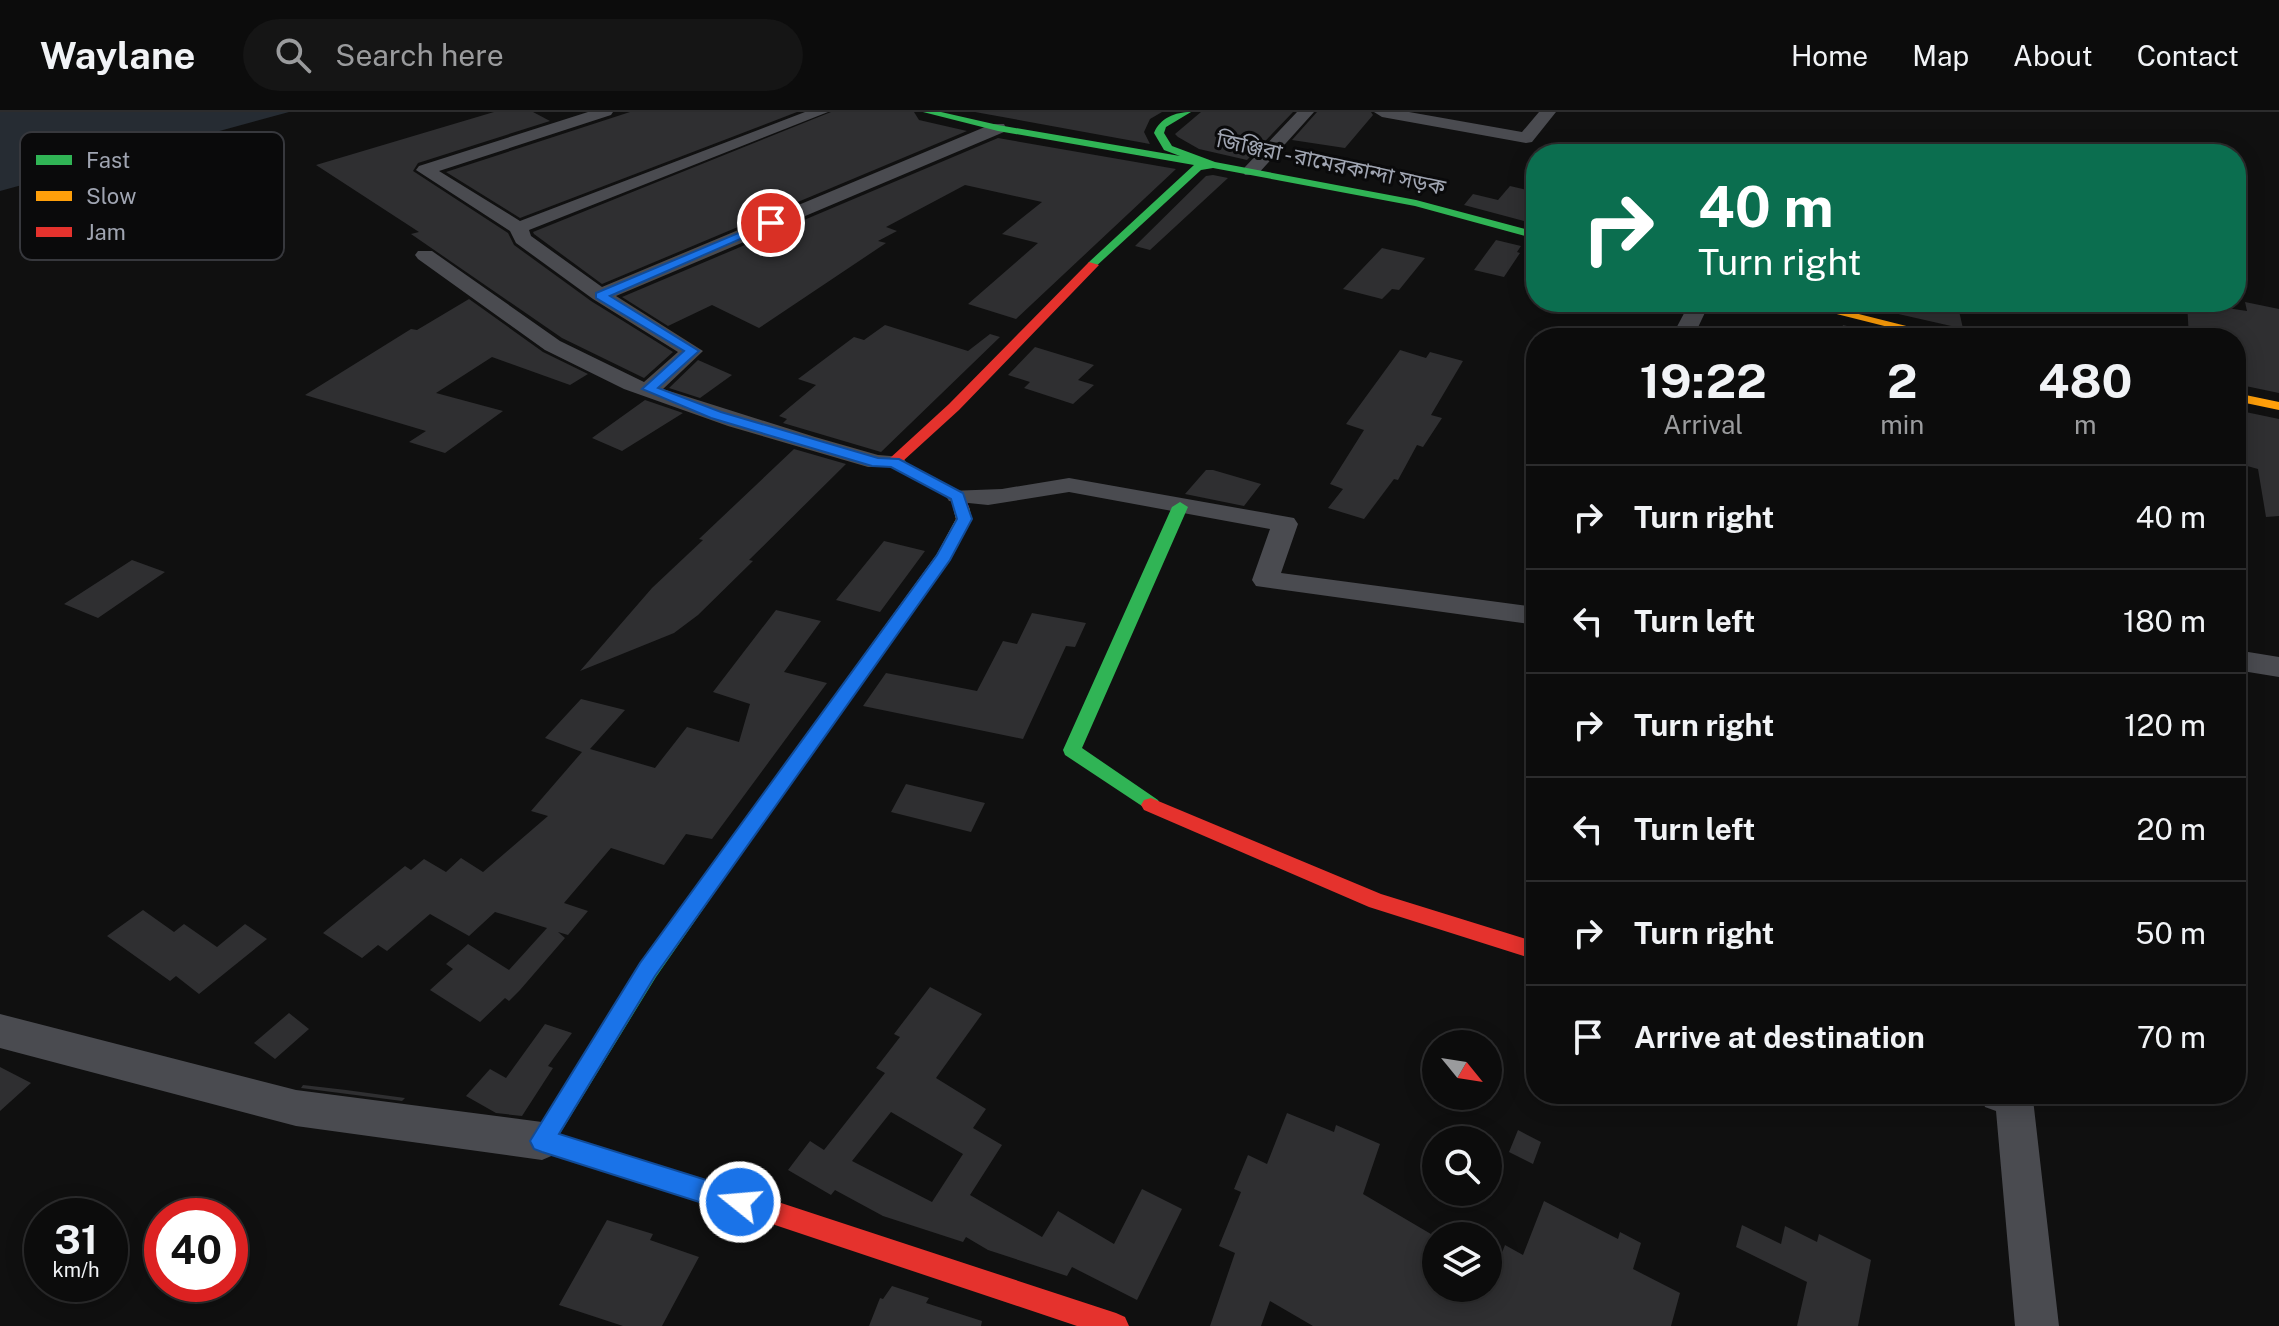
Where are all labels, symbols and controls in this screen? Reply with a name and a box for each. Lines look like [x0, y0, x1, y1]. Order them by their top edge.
search box [243, 19, 803, 91]
text: Waylane [40, 33, 195, 78]
icon: search [271, 33, 315, 77]
text: Search here [335, 37, 504, 73]
text: Home [1791, 39, 1868, 72]
text: Map [1912, 39, 1969, 72]
text: About [2013, 39, 2093, 72]
text: Contact [2137, 39, 2239, 72]
street label: জিঞ্জিরা - রামেরকান্দা সড়ক [1213, 126, 1448, 200]
legend [20, 132, 284, 260]
text: Fast [86, 147, 130, 173]
text: 40 m [1698, 174, 1834, 240]
icon: right [1566, 176, 1670, 280]
text: Slow [86, 183, 136, 209]
pin [737, 189, 805, 257]
icon: arrive [749, 201, 793, 245]
text: Jam [86, 219, 126, 245]
text: Turn right [1698, 241, 1861, 283]
text: 19:22 [1640, 352, 1767, 409]
text: 2 [1887, 352, 1918, 409]
text: 480 [2038, 352, 2132, 409]
text: Arrival [1663, 409, 1743, 440]
text: min [1880, 409, 1924, 440]
text: m [2074, 409, 2096, 440]
icon: right [1566, 495, 1610, 539]
text: Turn right [1634, 499, 1774, 535]
text: 40 m [2136, 499, 2206, 535]
icon: left [1566, 599, 1610, 643]
text: Turn left [1634, 603, 1755, 639]
text: 180 m [2123, 603, 2206, 639]
icon: right [1566, 703, 1610, 747]
text: Turn right [1634, 707, 1774, 743]
text: 120 m [2124, 707, 2206, 743]
icon: left [1566, 807, 1610, 851]
text: Turn left [1634, 811, 1755, 847]
text: 20 m [2137, 811, 2206, 847]
icon: right [1566, 911, 1610, 955]
text: Turn right [1634, 915, 1774, 951]
text: 50 m [2135, 915, 2206, 951]
icon: arrive [1566, 1015, 1610, 1059]
text: Arrive at destination [1634, 1019, 1925, 1055]
text: 70 m [2137, 1019, 2206, 1055]
north arrow [1422, 1030, 1502, 1110]
map controls [1422, 1030, 1502, 1302]
button: search [1422, 1126, 1502, 1206]
position arrow [698, 1160, 782, 1244]
speed limit sign: 40 [144, 1198, 248, 1302]
text: 31 [54, 1216, 98, 1263]
button: layers [1422, 1222, 1502, 1302]
text: km/h [52, 1258, 100, 1282]

